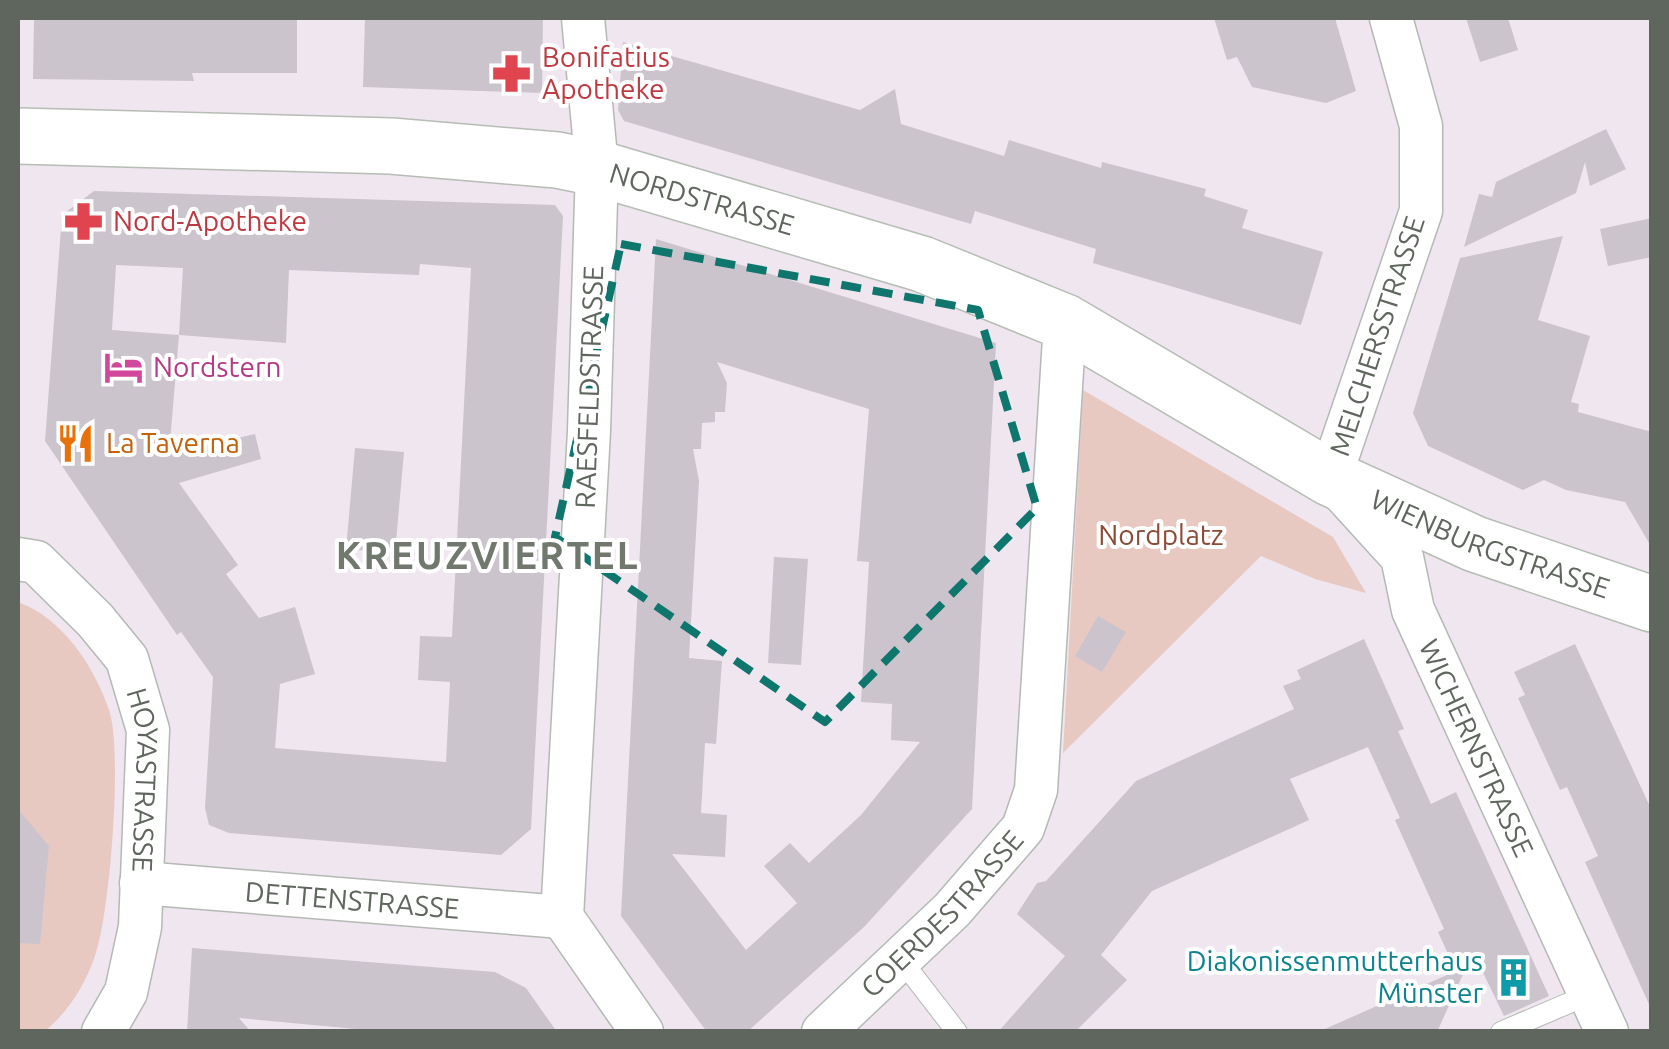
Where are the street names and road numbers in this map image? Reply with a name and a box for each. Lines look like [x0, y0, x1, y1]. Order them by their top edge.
street label: NORDSTRASSE [606, 157, 798, 240]
street label: MELCHERSSTRASSE [1323, 212, 1430, 460]
street label: RAESFELDSTRASSE [569, 265, 608, 509]
street label: WIENBURGSTRASSE [1366, 483, 1614, 604]
street label: WICHERNSTRASSE [1414, 634, 1540, 861]
street label: HOYASTRASSE [121, 684, 164, 873]
street label: COERDESTRASSE [854, 824, 1029, 1003]
street label: DETTENSTRASSE [244, 875, 461, 924]

